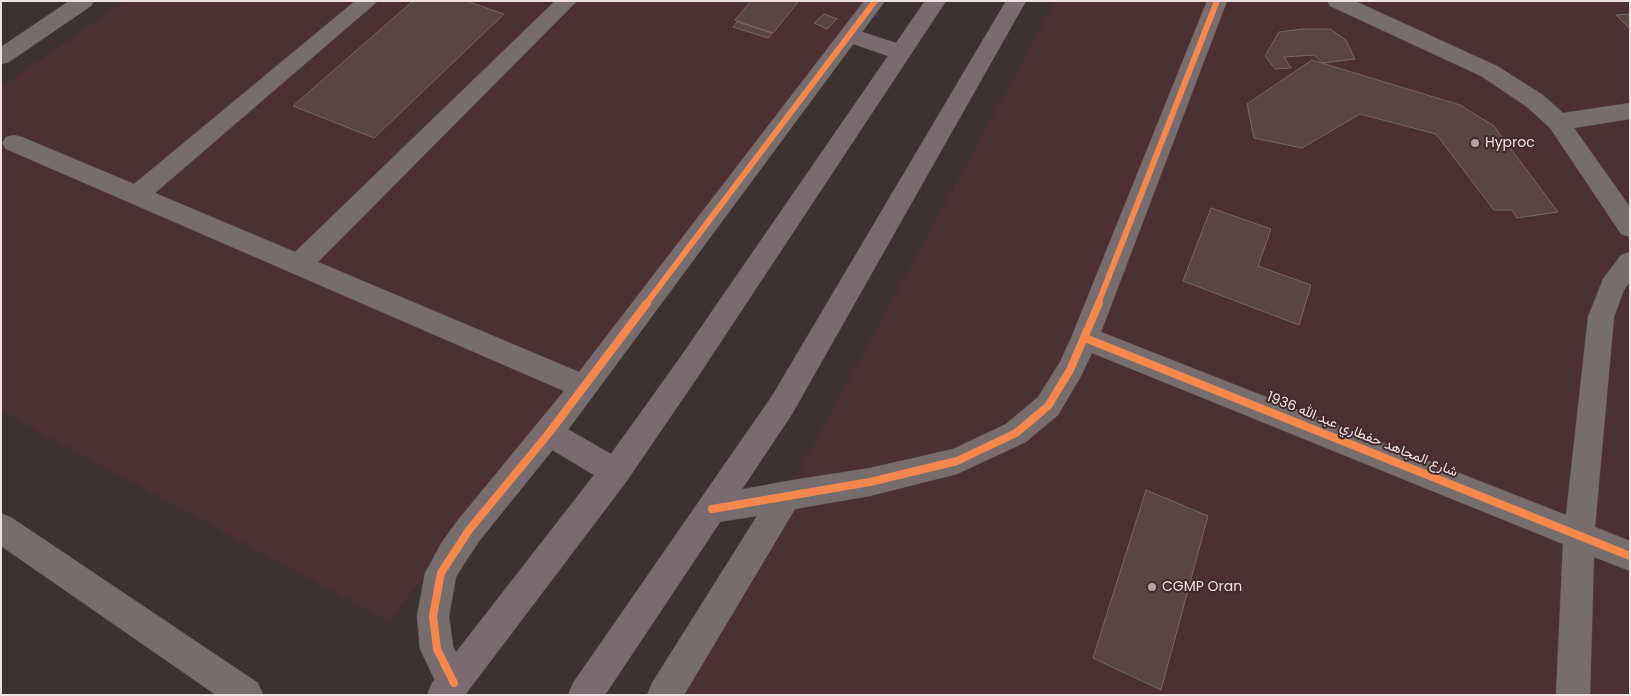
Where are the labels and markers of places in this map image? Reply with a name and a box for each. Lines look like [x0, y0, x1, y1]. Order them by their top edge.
place label: Hyproc [1485, 135, 1535, 151]
marker: Hyproc [1469, 137, 1481, 149]
place label: CGMP Oran [1162, 579, 1242, 595]
marker: CGMP Oran [1146, 581, 1158, 593]

